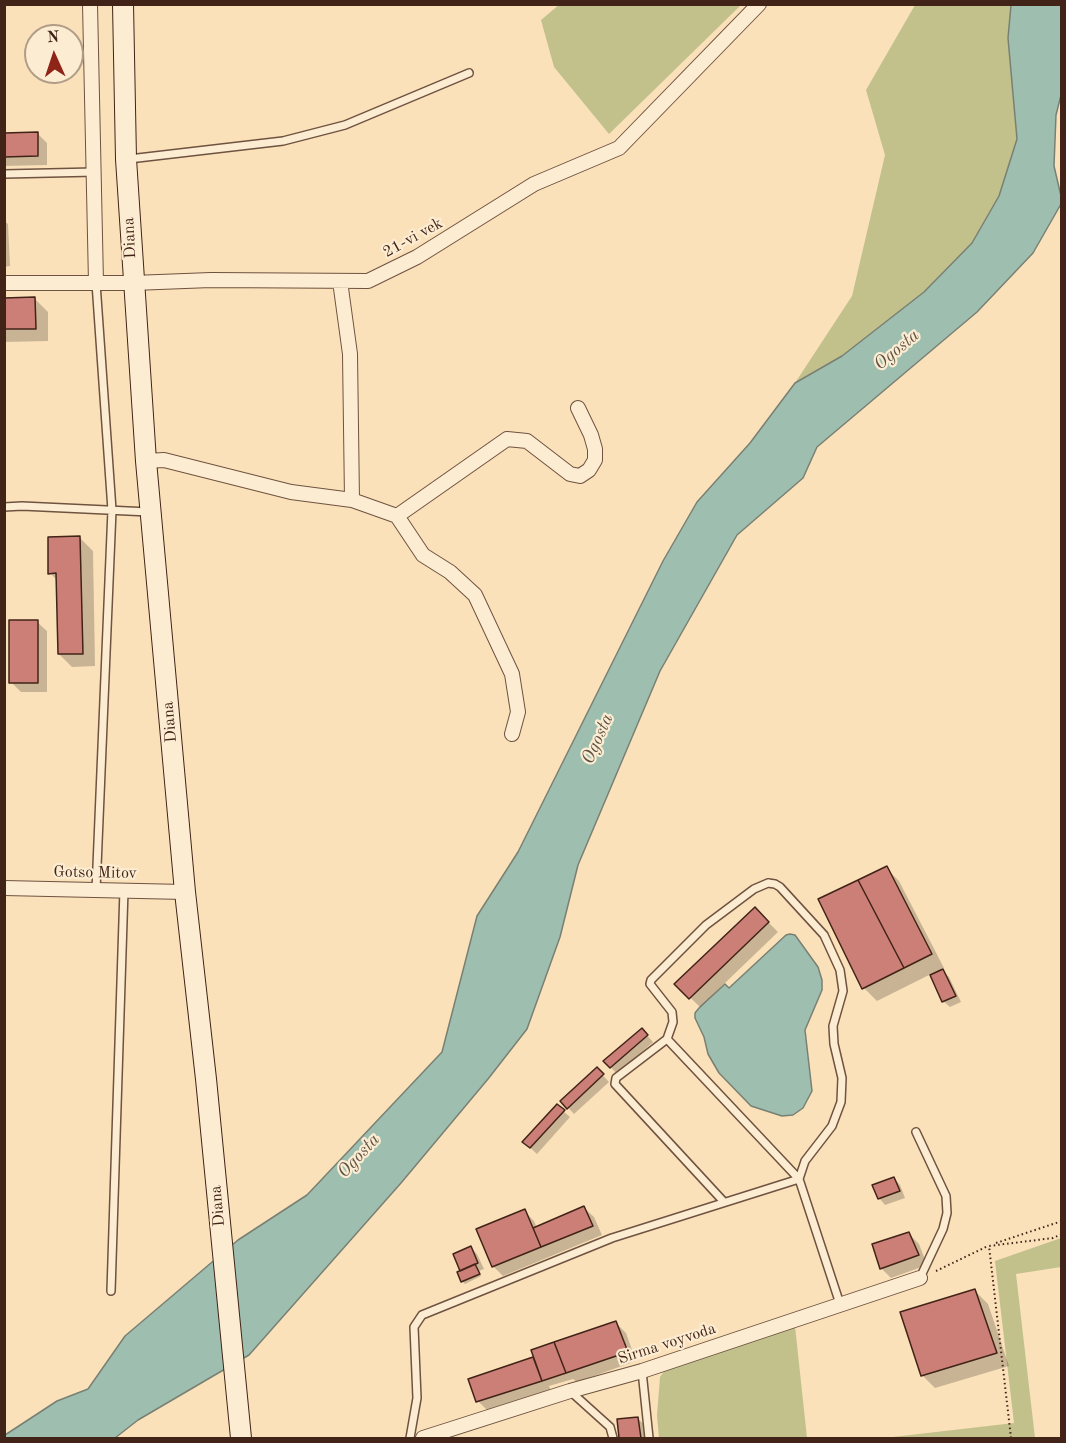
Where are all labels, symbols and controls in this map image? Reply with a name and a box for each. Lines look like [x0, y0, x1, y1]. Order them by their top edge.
north arrow [24, 24, 84, 84]
text: N [47, 30, 60, 46]
street label: 21-vi vek [380, 214, 446, 262]
street label: Diana [119, 217, 141, 259]
water label: Ogosta [870, 325, 924, 375]
street label: Diana [159, 701, 181, 743]
water label: Ogosta [577, 711, 619, 767]
street label: Gotso Mitov [53, 863, 137, 883]
water label: Ogosta [333, 1129, 385, 1183]
street label: Diana [207, 1185, 229, 1227]
street label: Sirma voyvoda [616, 1319, 718, 1369]

